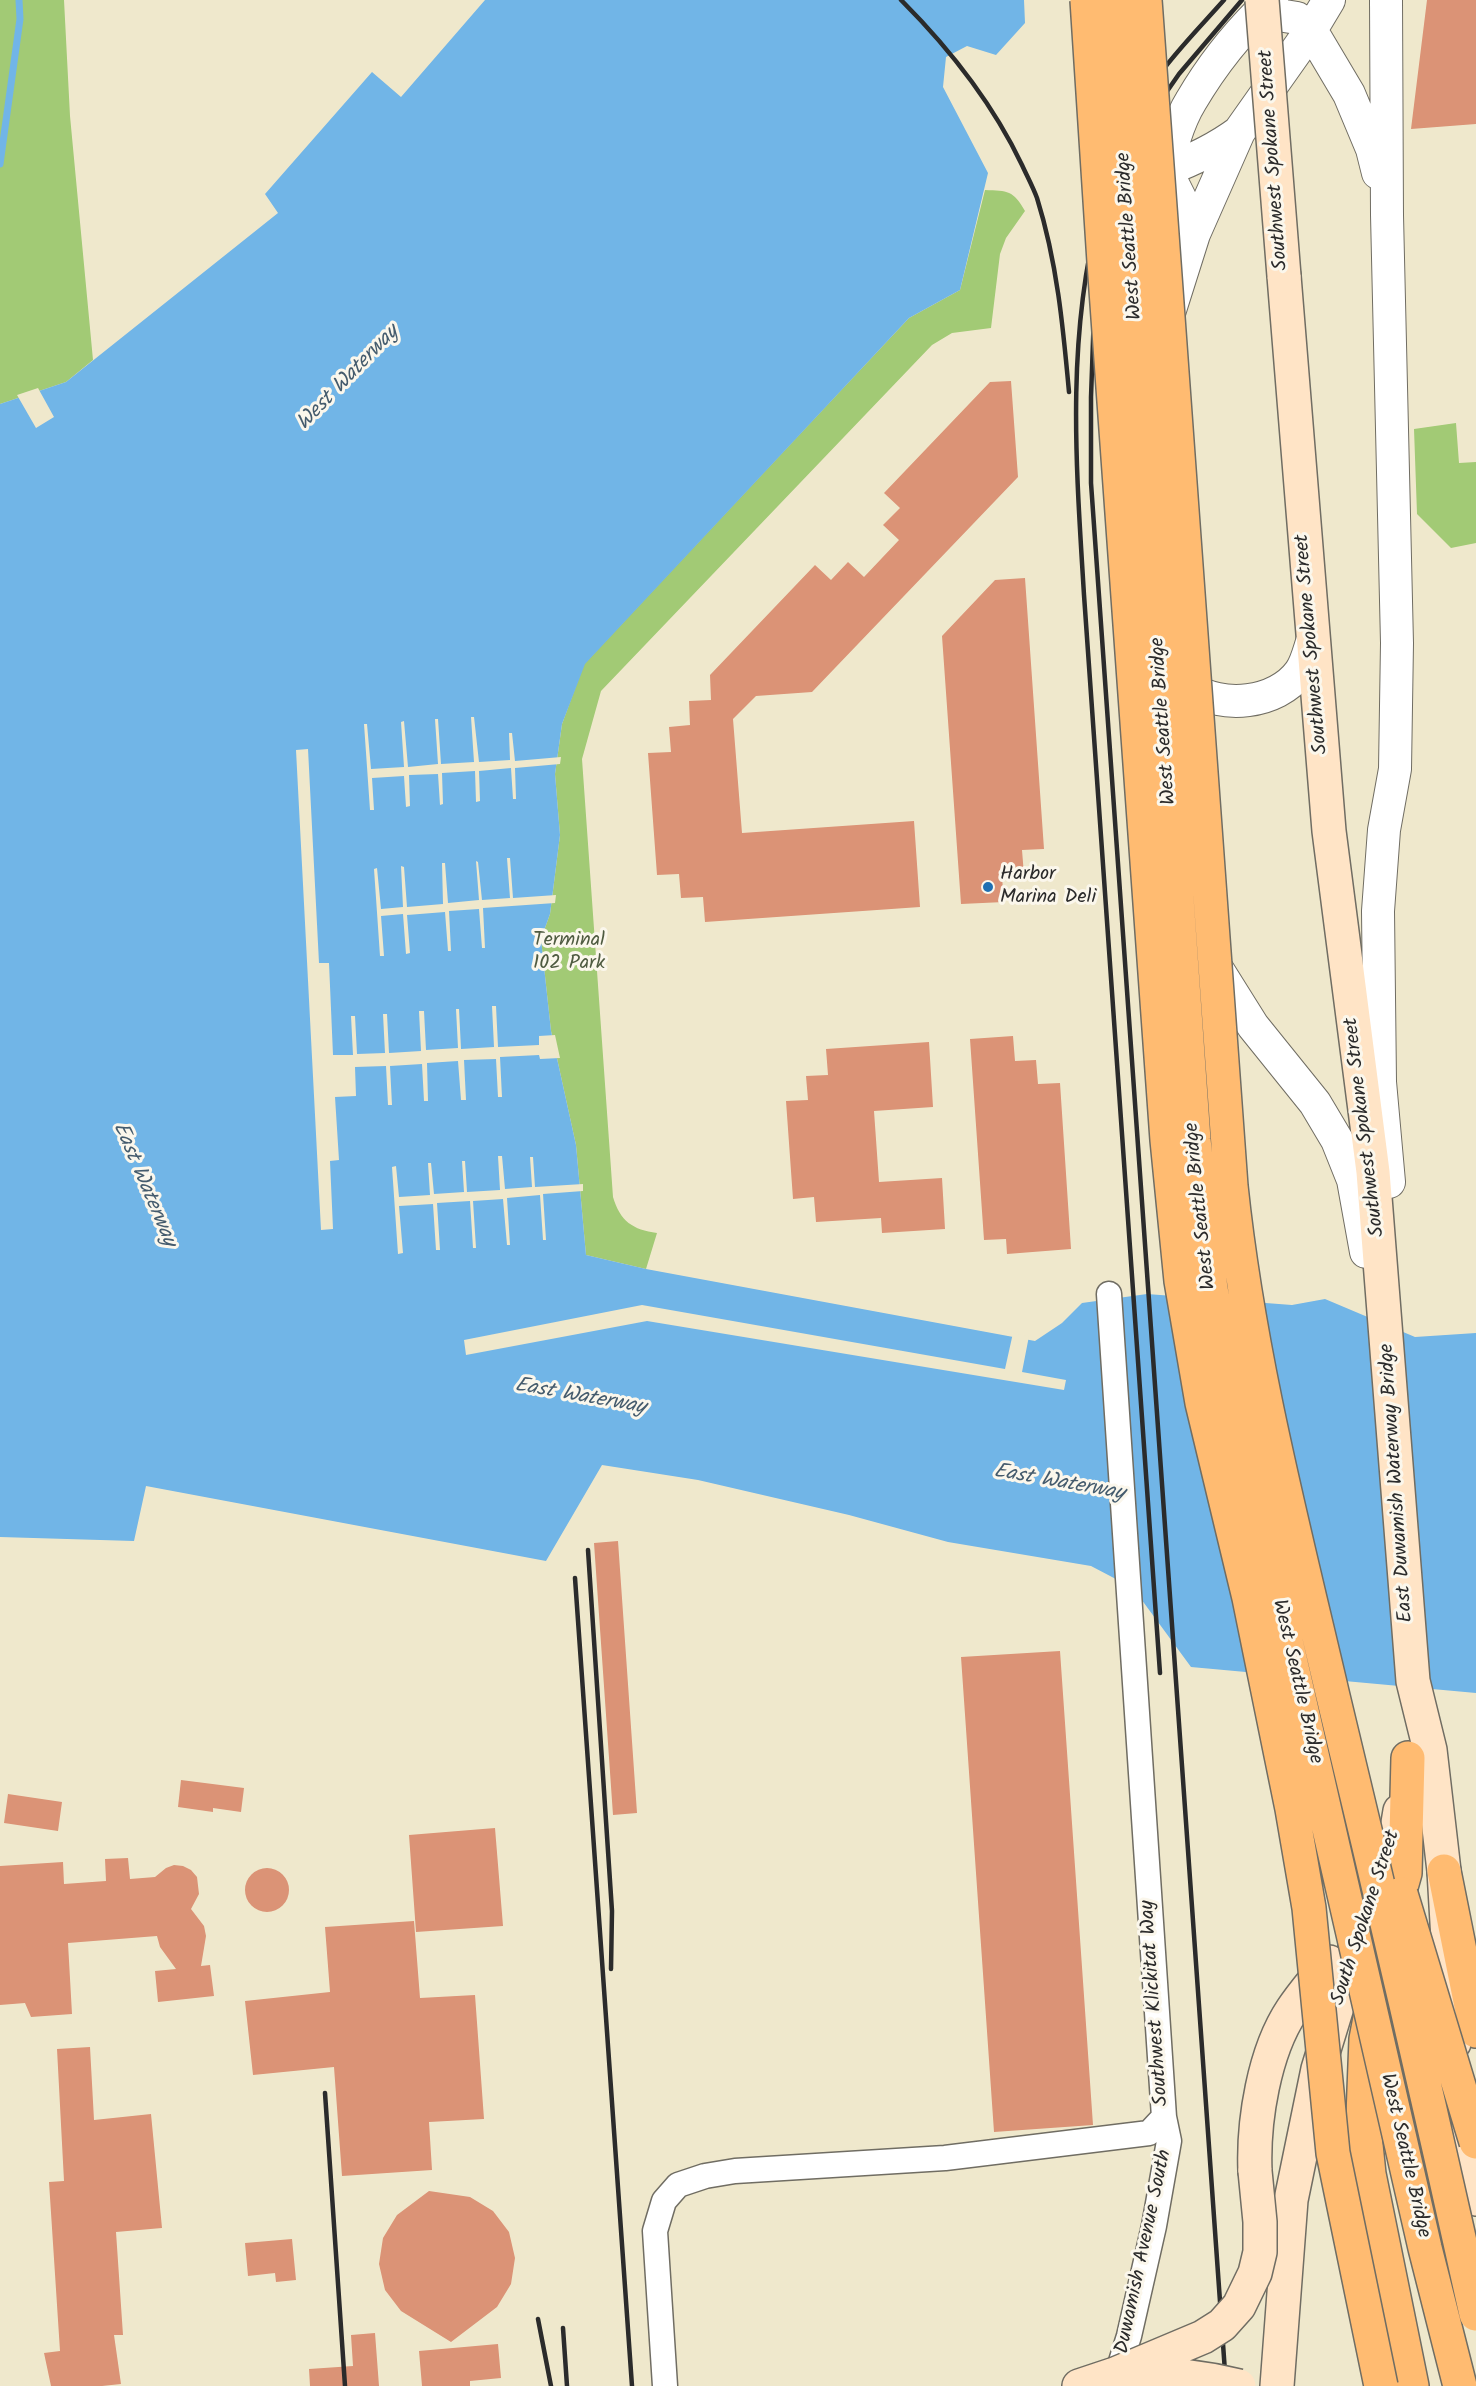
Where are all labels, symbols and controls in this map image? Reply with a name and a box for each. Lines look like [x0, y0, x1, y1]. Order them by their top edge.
street label: Southwest Spokane Street [1255, 49, 1295, 271]
street label: West Seattle Bridge [1113, 151, 1149, 321]
water label: West Waterway [293, 321, 405, 437]
street label: Southwest Spokane Street [1291, 533, 1335, 755]
street label: West Seattle Bridge [1147, 636, 1183, 806]
place label: Harbor Marina Deli [1000, 864, 1096, 911]
marker: Harbor Marina Deli [981, 880, 995, 894]
park label: Terminal 102 Park [533, 930, 605, 977]
street label: Southwest Spokane Street [1341, 1016, 1391, 1238]
water label: East Waterway [106, 1119, 180, 1251]
street label: West Seattle Bridge [1181, 1121, 1223, 1291]
street label: East Duwamish Waterway Bridge [1376, 1343, 1420, 1623]
water label: East Waterway [513, 1374, 647, 1422]
water label: East Waterway [992, 1460, 1126, 1508]
street label: West Seattle Bridge [1265, 1597, 1327, 1767]
street label: South Spokane Street [1327, 1828, 1407, 2008]
street label: Southwest Klickitat Way [1137, 1899, 1175, 2107]
street label: West Seattle Bridge [1373, 2071, 1435, 2241]
street label: Duwamish Avenue South [1112, 2148, 1178, 2356]

